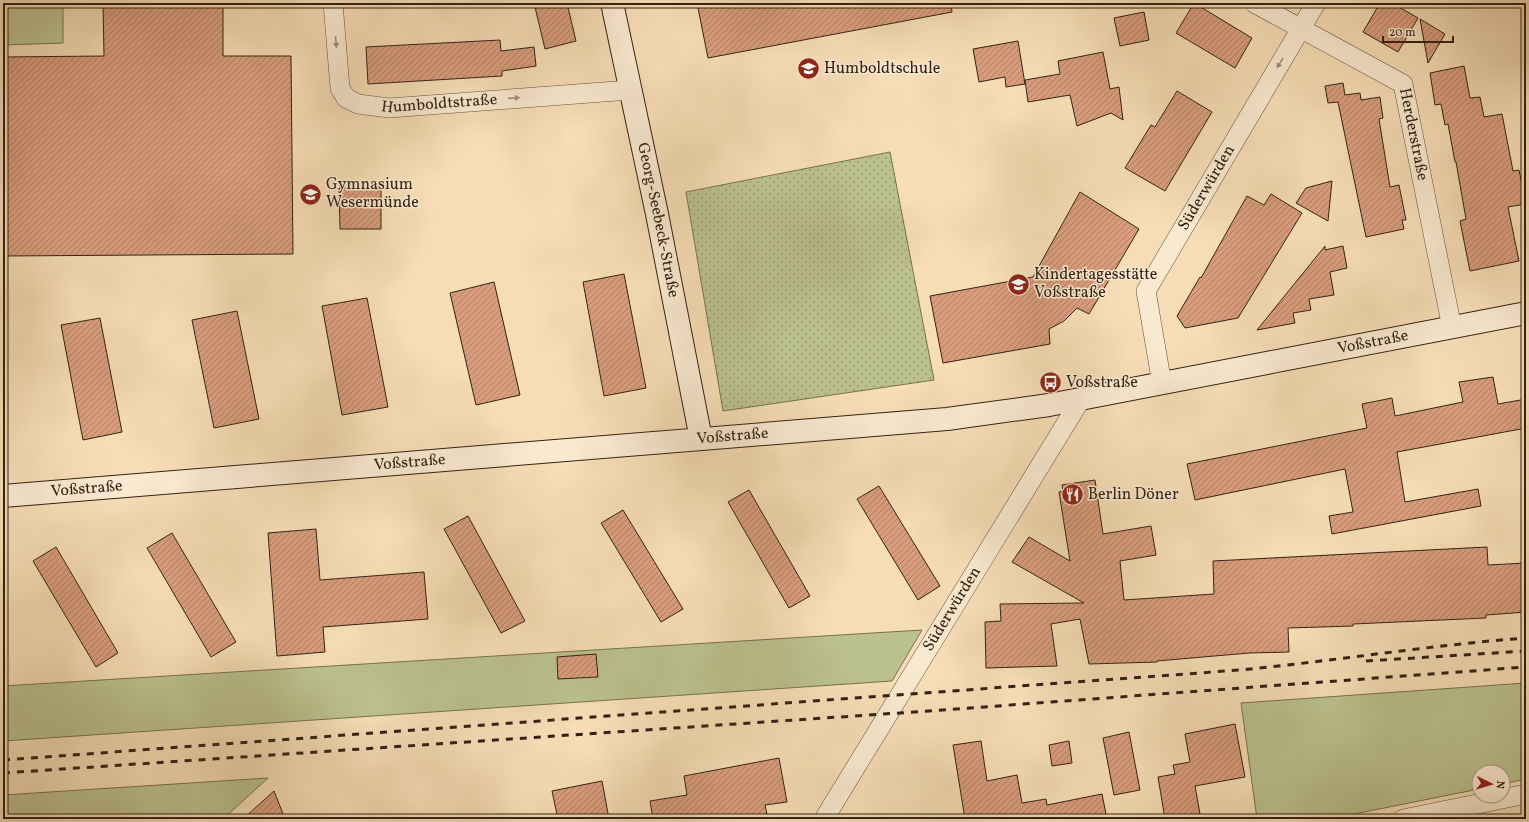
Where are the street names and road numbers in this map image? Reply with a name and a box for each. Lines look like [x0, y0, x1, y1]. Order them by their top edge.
street label: Herderstraße [1393, 86, 1433, 183]
street label: Humboldtstraße [380, 89, 498, 119]
street label: Georg-Seebeck-Straße [631, 141, 684, 300]
street label: Süderwürden [1173, 141, 1241, 235]
street label: Voßstraße [1336, 325, 1410, 360]
street label: Voßstraße [696, 423, 769, 450]
street label: Voßstraße [373, 449, 446, 477]
street label: Voßstraße [50, 475, 123, 503]
street label: Süderwürden [918, 563, 987, 656]

